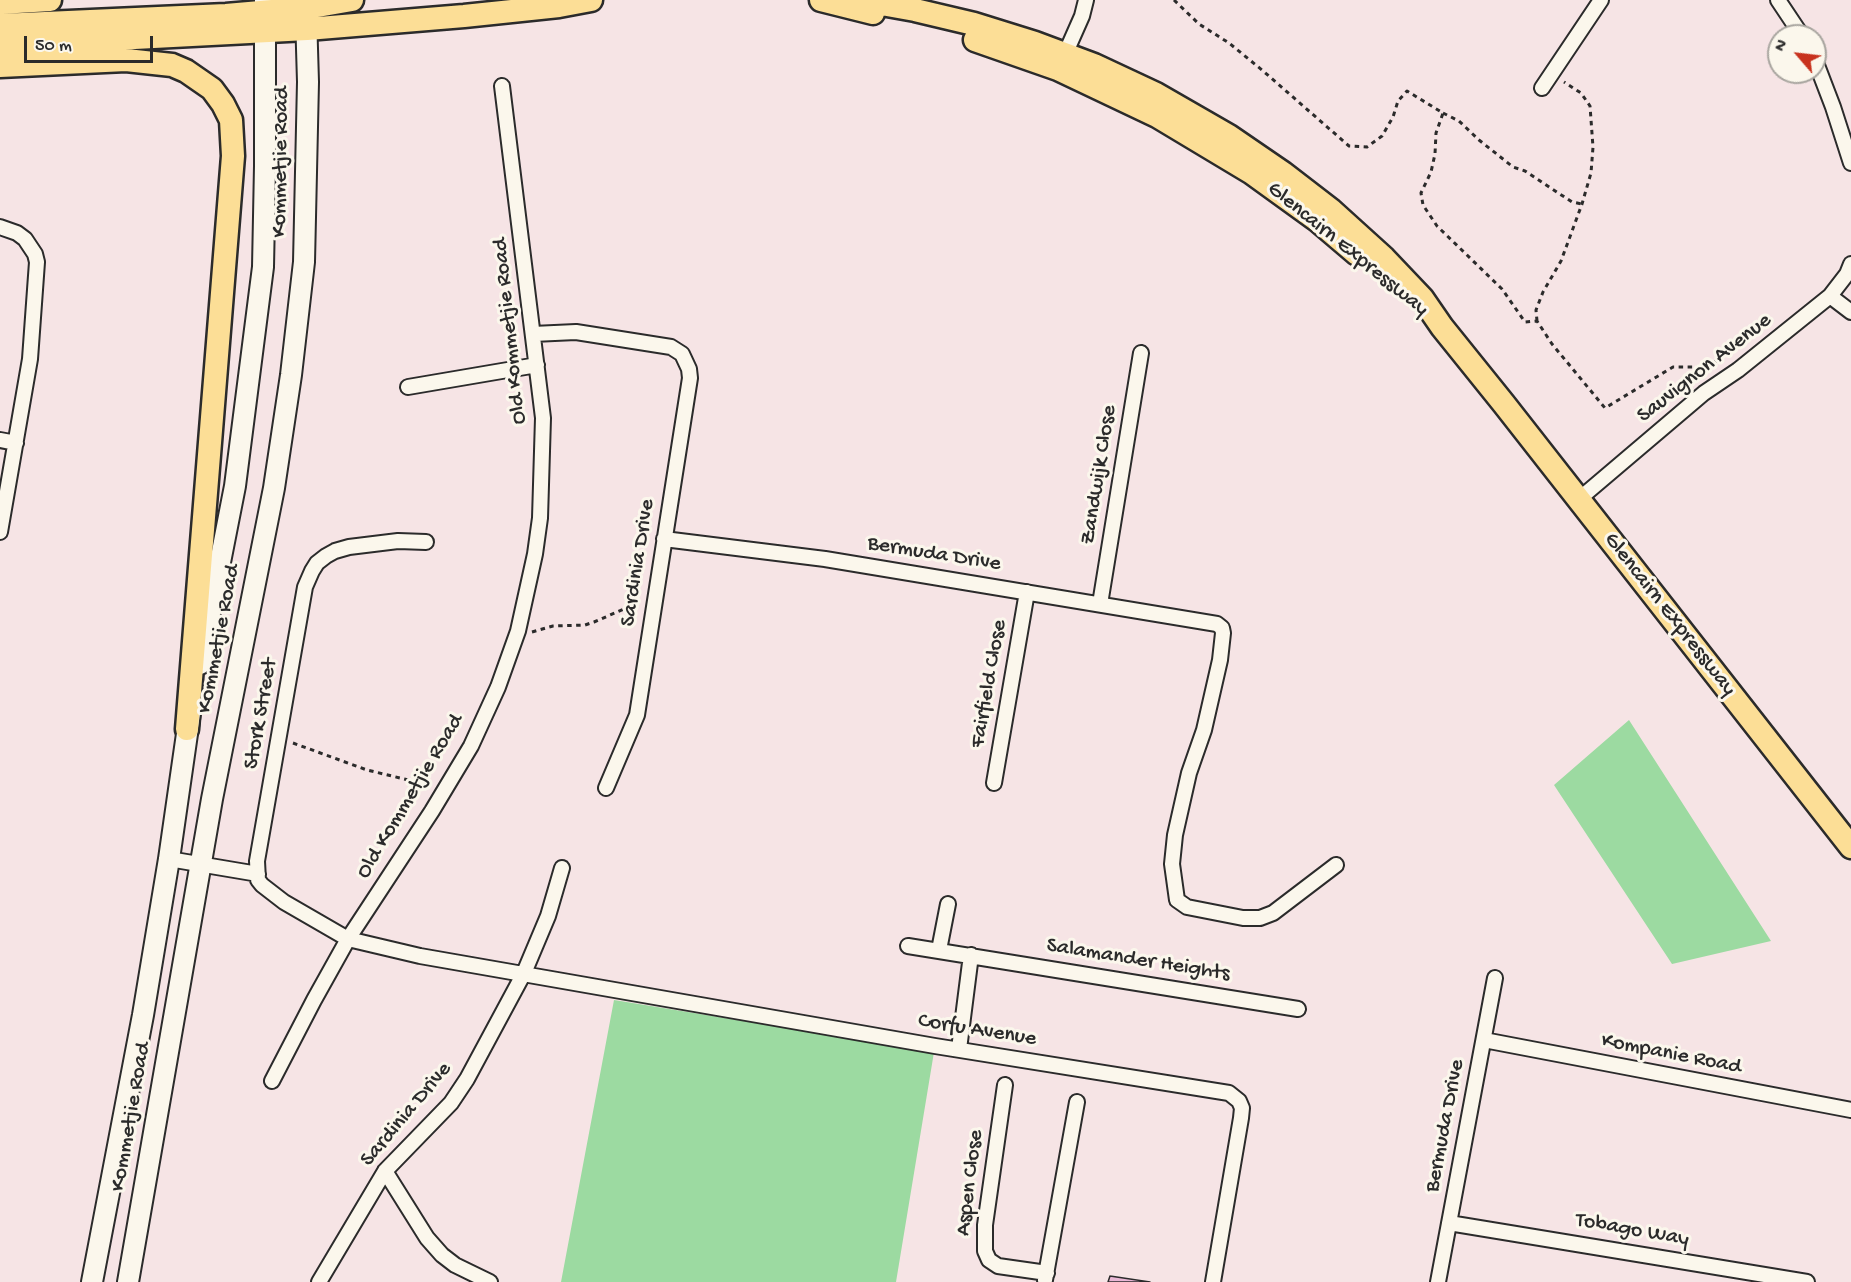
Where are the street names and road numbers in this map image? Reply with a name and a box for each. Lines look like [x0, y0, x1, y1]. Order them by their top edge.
street label: Kommetjie Road [267, 86, 297, 238]
street label: Glencairn Expressway [1261, 177, 1433, 323]
street label: Old Kommetjie Road [488, 237, 534, 425]
street label: Sauvignon Avenue [1632, 308, 1778, 430]
street label: Zandwijk Close [1076, 403, 1124, 547]
street label: Sardinia Drive [616, 497, 662, 629]
street label: Glencairn Expressway [1597, 528, 1741, 702]
street label: Bermuda Drive [865, 531, 1003, 579]
street label: Kommetjie Road [193, 562, 247, 716]
street label: Fairfield Close [966, 618, 1014, 750]
street label: Stork Street [239, 657, 285, 771]
street label: Old Kommetjie Road [352, 710, 470, 884]
street label: Salamander Heights [1045, 933, 1231, 989]
street label: Corfu Avenue [916, 1009, 1038, 1053]
street label: Kompanie Road [1599, 1028, 1743, 1082]
street label: Kommetjie Road [106, 1040, 158, 1194]
street label: Sardinia Drive [356, 1057, 458, 1173]
street label: Bermuda Drive [1420, 1057, 1472, 1195]
street label: Aspen Close [951, 1129, 991, 1237]
street label: Tobago Way [1573, 1208, 1691, 1254]

